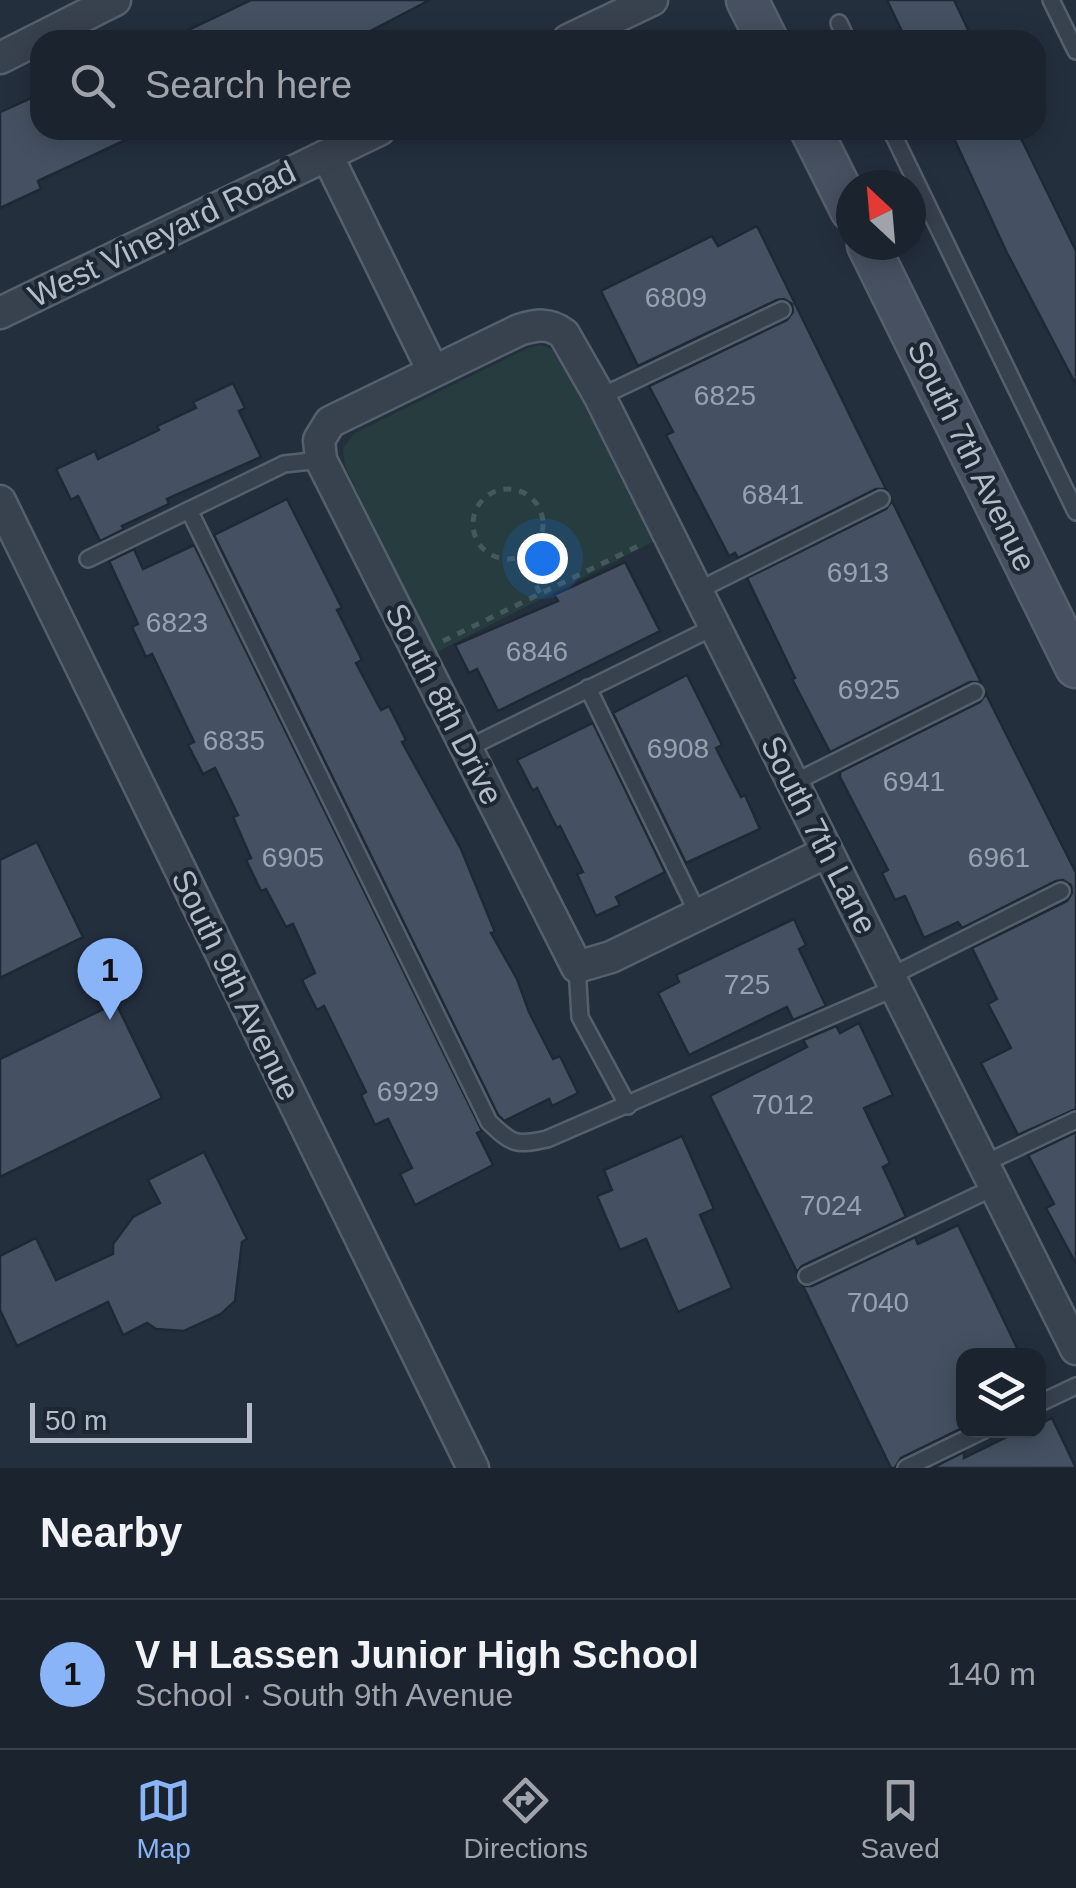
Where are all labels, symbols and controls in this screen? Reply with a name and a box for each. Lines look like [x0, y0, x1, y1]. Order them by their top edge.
search box [30, 30, 1046, 140]
icon: search [65, 58, 120, 113]
text: Search here [145, 64, 352, 106]
street label: West Vineyard Road [23, 154, 301, 314]
north arrow [836, 170, 926, 260]
house number: 6809 [645, 282, 707, 313]
street label: South 7th Avenue [901, 335, 1043, 577]
house number: 6825 [694, 380, 756, 411]
house number: 6841 [742, 479, 804, 510]
your location [517, 533, 568, 584]
house number: 6913 [827, 557, 889, 588]
street label: South 8th Drive [378, 598, 510, 810]
house number: 6823 [146, 607, 208, 638]
house number: 6846 [506, 636, 568, 667]
house number: 6925 [838, 674, 900, 705]
house number: 6835 [203, 725, 265, 756]
street label: South 7th Lane [754, 730, 884, 940]
house number: 6908 [647, 733, 709, 764]
house number: 6941 [883, 766, 945, 797]
house number: 6905 [262, 842, 324, 873]
house number: 6961 [968, 842, 1030, 873]
street label: South 9th Avenue [165, 864, 307, 1106]
pin: 1 [78, 938, 142, 1020]
house number: 725 [724, 969, 770, 1000]
house number: 6929 [377, 1076, 439, 1107]
house number: 7012 [752, 1089, 814, 1120]
house number: 7024 [800, 1190, 862, 1221]
house number: 7040 [847, 1287, 909, 1318]
map controls [956, 1348, 1046, 1438]
button: layers [956, 1348, 1046, 1438]
scale bar [30, 1398, 252, 1442]
text: 50 m [45, 1405, 107, 1436]
text: Nearby [40, 1509, 182, 1556]
text: V H Lassen Junior High School [135, 1634, 699, 1676]
text: 1 [64, 1656, 81, 1692]
text: 140 m [947, 1656, 1036, 1692]
text: School · South 9th Avenue [135, 1677, 513, 1713]
tab: Map [136, 1773, 191, 1865]
tab: Directions [464, 1773, 588, 1865]
tab: Saved [860, 1773, 940, 1865]

